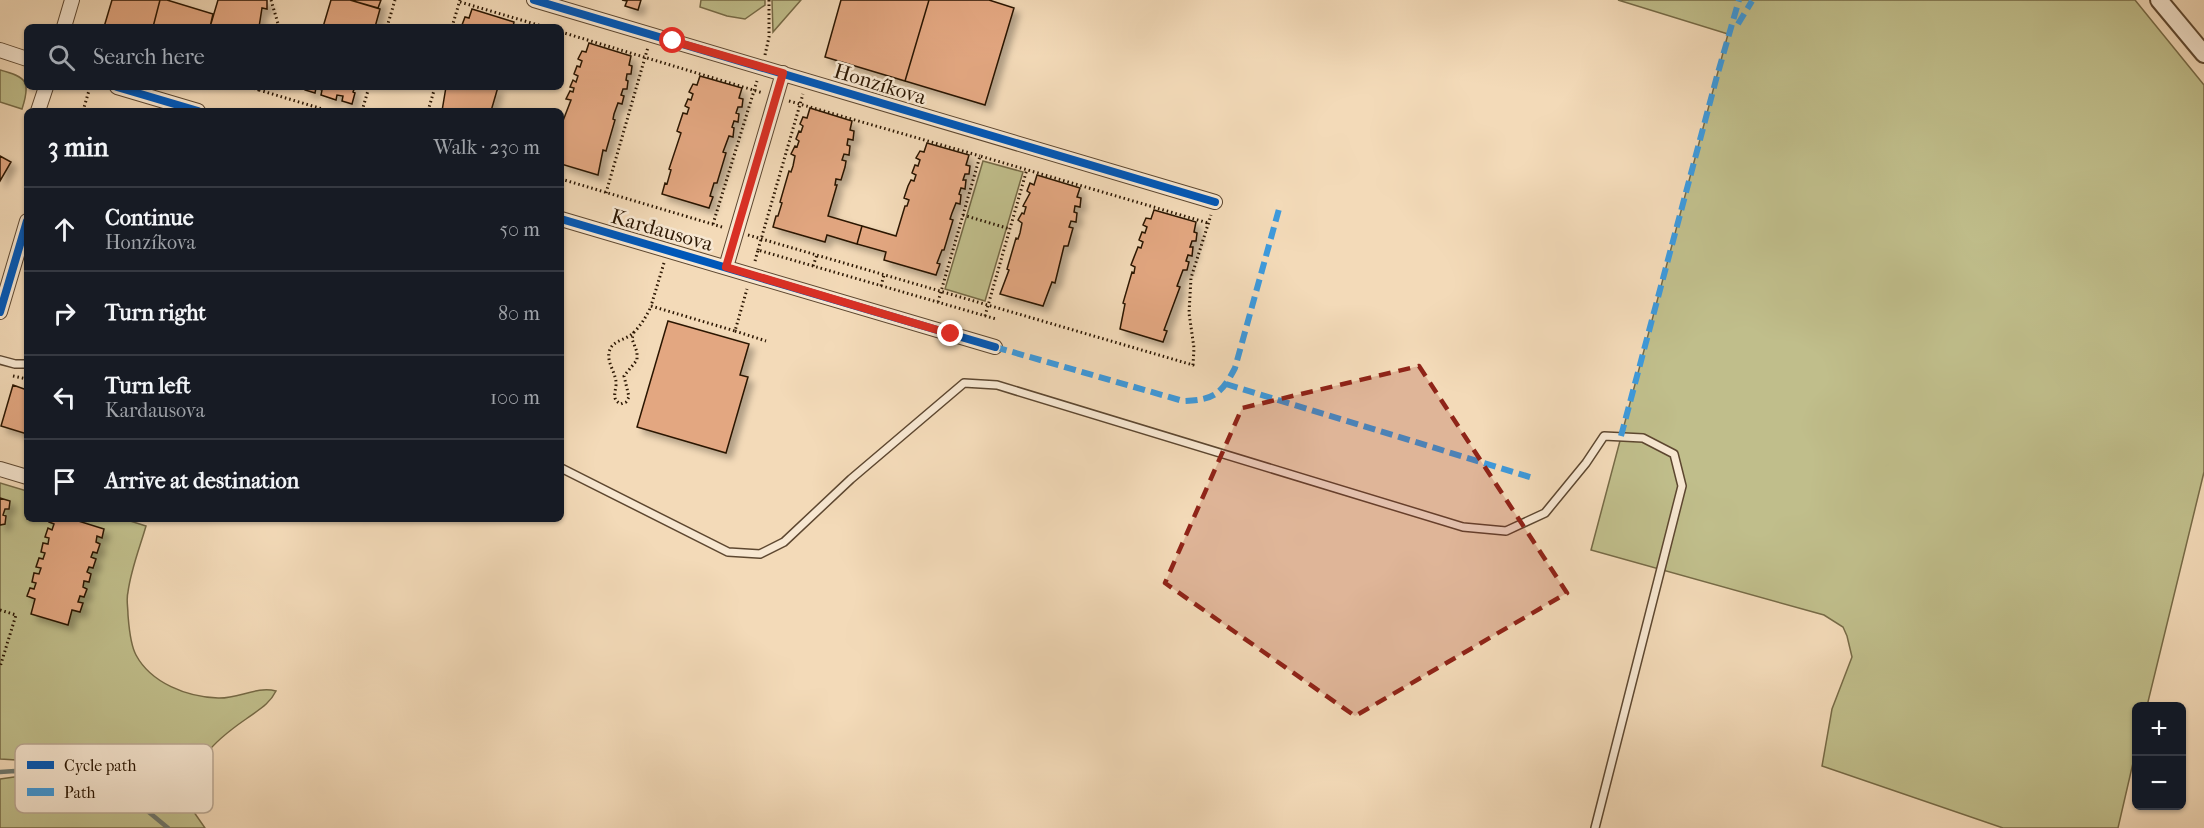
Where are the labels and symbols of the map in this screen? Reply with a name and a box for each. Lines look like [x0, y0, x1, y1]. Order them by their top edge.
route start [659, 27, 685, 53]
street label: Honzíkova [831, 59, 929, 109]
street label: Kardausova [608, 204, 716, 256]
route end [937, 320, 963, 346]
legend [15, 744, 213, 813]
text: Cycle path [64, 756, 136, 775]
text: Path [64, 783, 96, 802]

